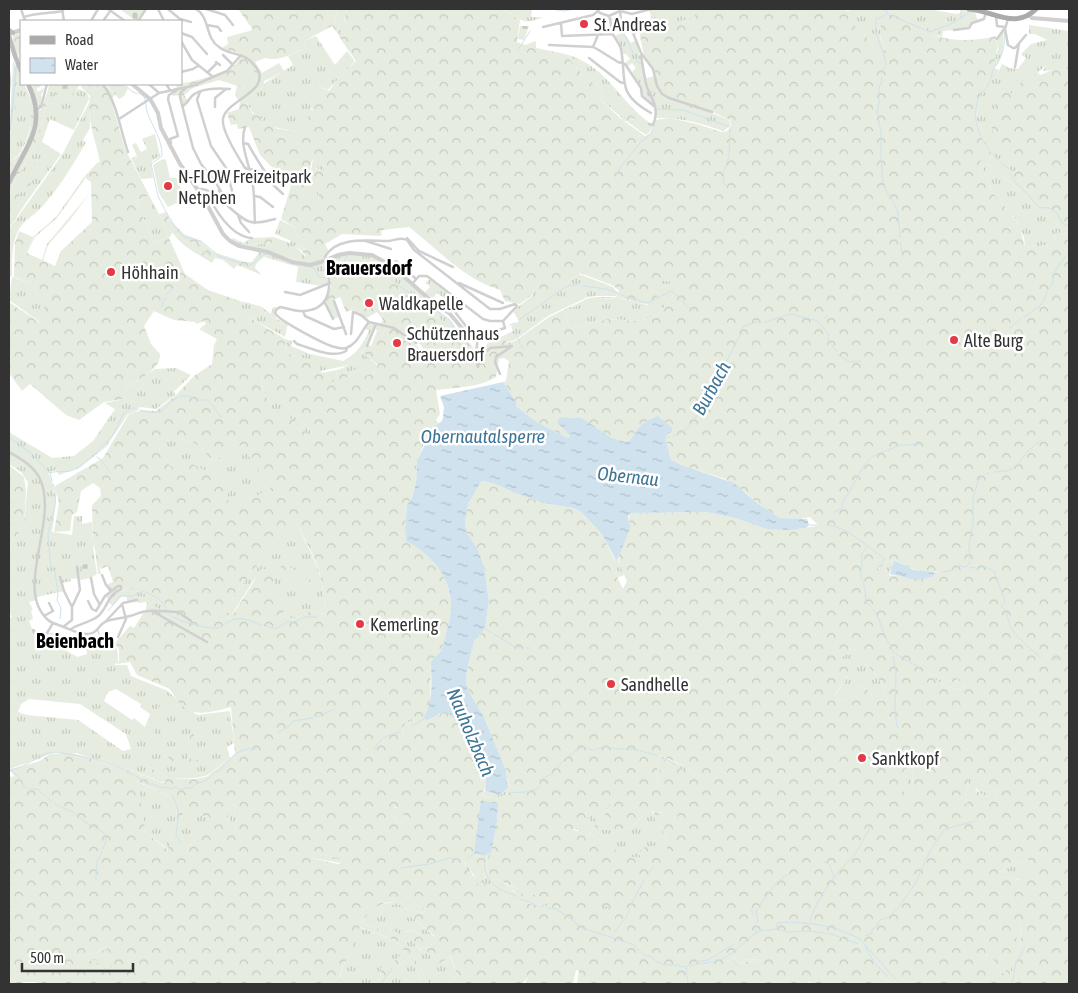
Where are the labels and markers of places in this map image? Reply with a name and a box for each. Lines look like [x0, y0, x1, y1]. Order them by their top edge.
place label: St. Andreas [594, 14, 667, 35]
marker: St. Andreas [578, 18, 590, 30]
place label: N-FLOW Freizeitpark Netphen [178, 166, 311, 208]
marker: N-FLOW Freizeitpark Netphen [162, 180, 174, 192]
place label: Höhhain [121, 262, 179, 283]
marker: Höhhain [105, 266, 117, 278]
place label: Waldkapelle [379, 293, 464, 314]
marker: Waldkapelle [363, 297, 375, 309]
place label: Schützenhaus Brauersdorf [407, 323, 499, 365]
place label: Alte Burg [964, 330, 1023, 351]
marker: Alte Burg [948, 334, 960, 346]
marker: Schützenhaus Brauersdorf [391, 337, 403, 349]
place label: Kemerling [370, 614, 439, 635]
marker: Kemerling [354, 618, 366, 630]
place label: Sandhelle [621, 674, 689, 695]
marker: Sandhelle [605, 678, 617, 690]
place label: Sanktkopf [872, 748, 939, 769]
marker: Sanktkopf [856, 752, 868, 764]

